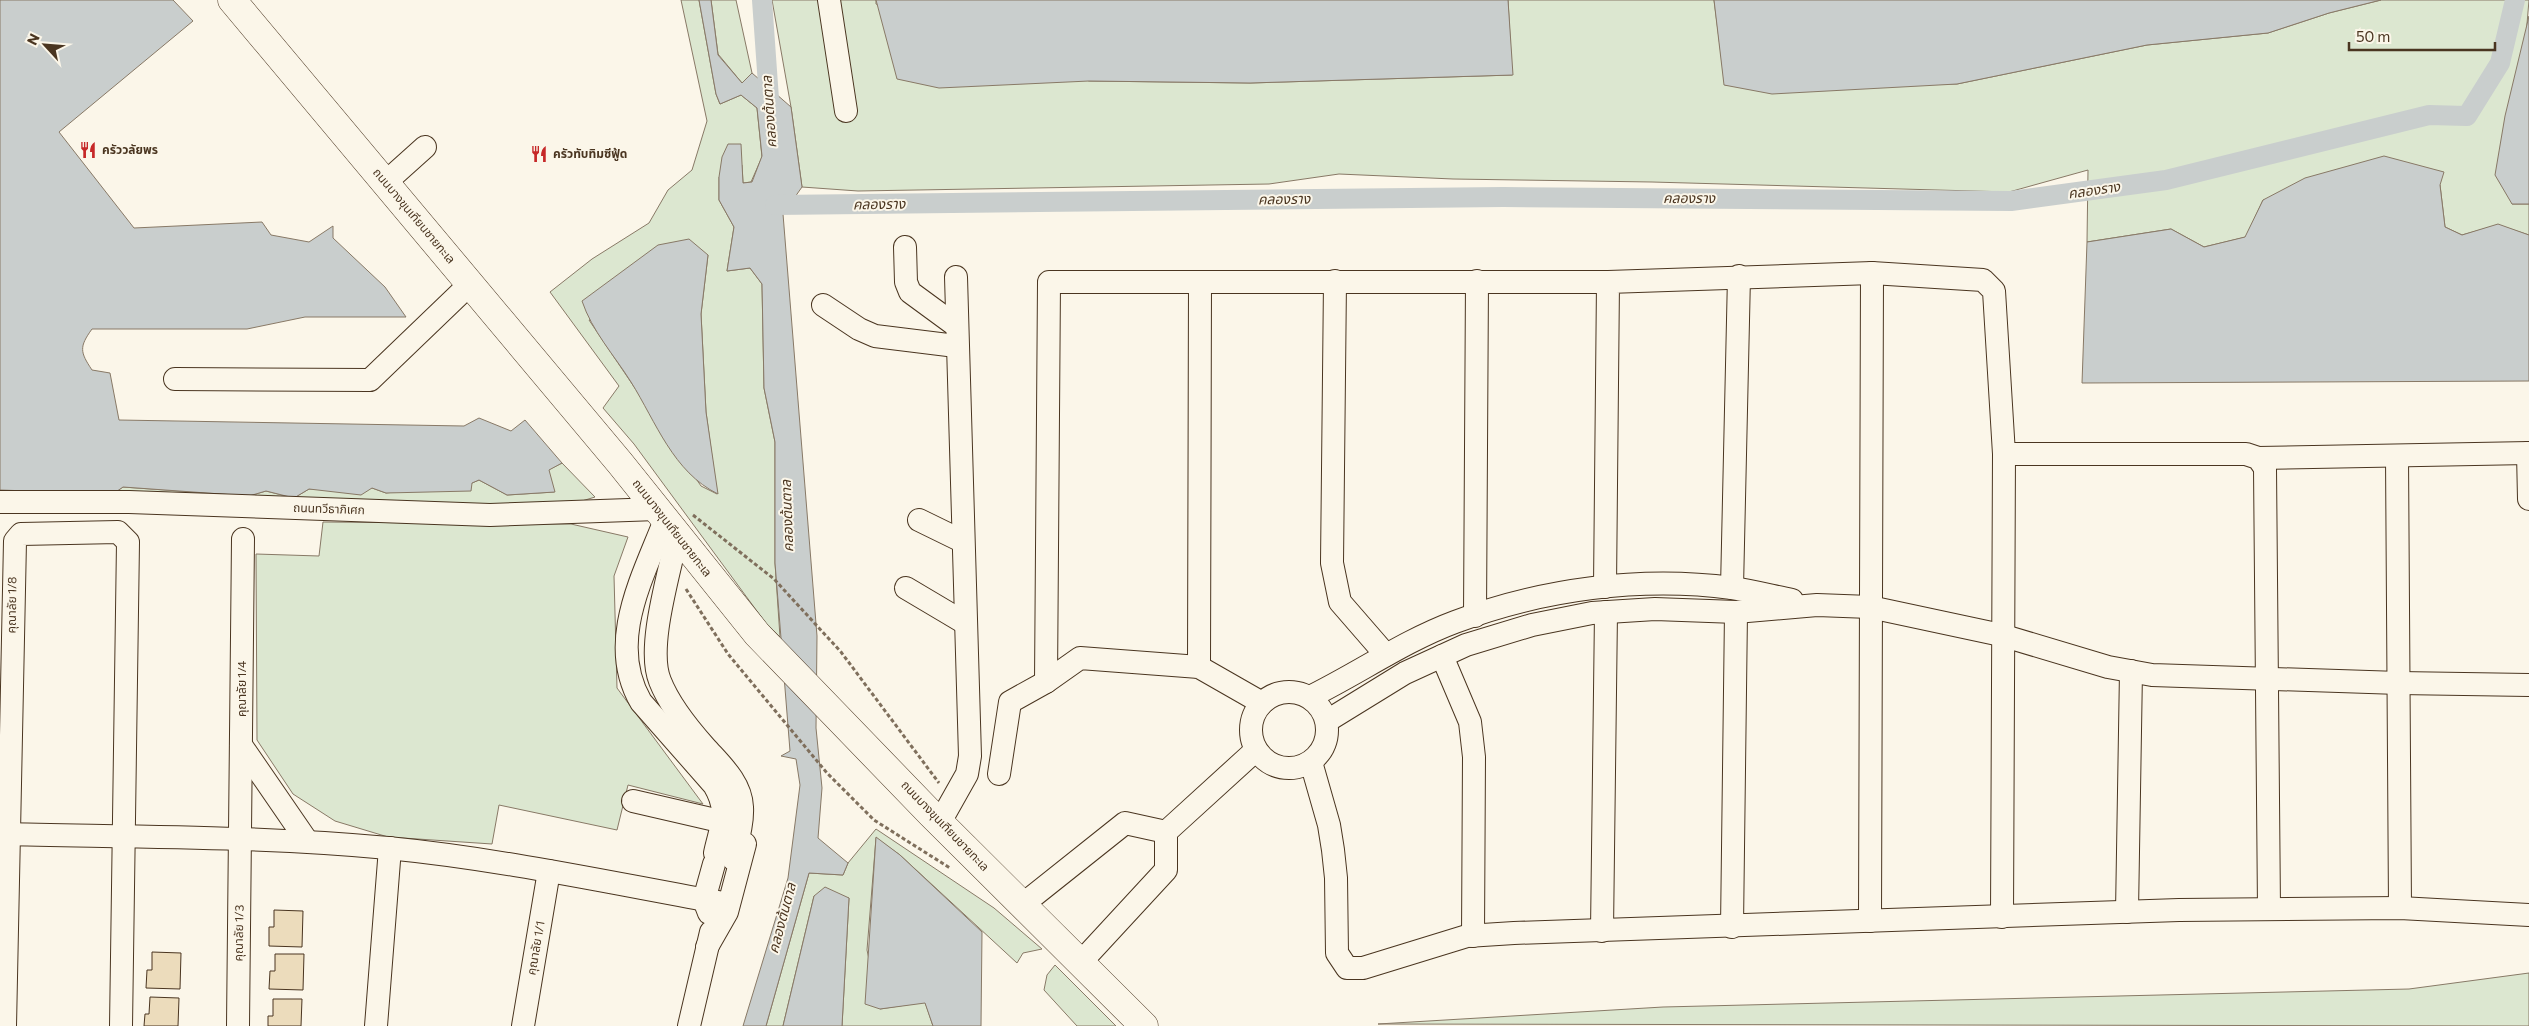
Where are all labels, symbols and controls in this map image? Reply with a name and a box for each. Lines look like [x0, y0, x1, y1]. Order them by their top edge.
north arrow [20, 20, 70, 70]
scale bar [2349, 20, 2495, 52]
text: 50 m [2356, 27, 2390, 45]
text: N [23, 31, 43, 48]
water label: คลองต้นตาล [757, 74, 779, 149]
restaurant icon: ครัววลัยพร [78, 140, 98, 160]
place label: ครัววลัยพร [102, 142, 158, 156]
restaurant icon: ครัวทับทิมซีฟู้ด [529, 144, 549, 164]
place label: ครัวทับทิมซีฟู้ด [553, 146, 627, 162]
street label: ถนนบางขุนเทียนชายทะเล [370, 165, 459, 266]
water label: คลองราง [2067, 177, 2122, 202]
water label: คลองราง [1663, 189, 1717, 206]
water label: คลองราง [1258, 190, 1312, 207]
water label: คลองราง [853, 195, 907, 212]
street label: ถนนบางขุนเทียนชายทะเล [630, 476, 715, 580]
water label: คลองต้นตาล [777, 479, 796, 552]
street label: ถนนทวีธาภิเศก [293, 500, 365, 516]
street label: คุณาลัย 1/8 [4, 576, 19, 634]
street label: คุณาลัย 1/4 [234, 661, 249, 717]
street label: ถนนบางขุนเทียนชายทะเล [898, 777, 992, 874]
water label: คลองต้นตาล [764, 880, 799, 955]
street label: คุณาลัย 1/3 [231, 904, 246, 961]
street label: คุณาลัย 1/1 [523, 920, 548, 976]

